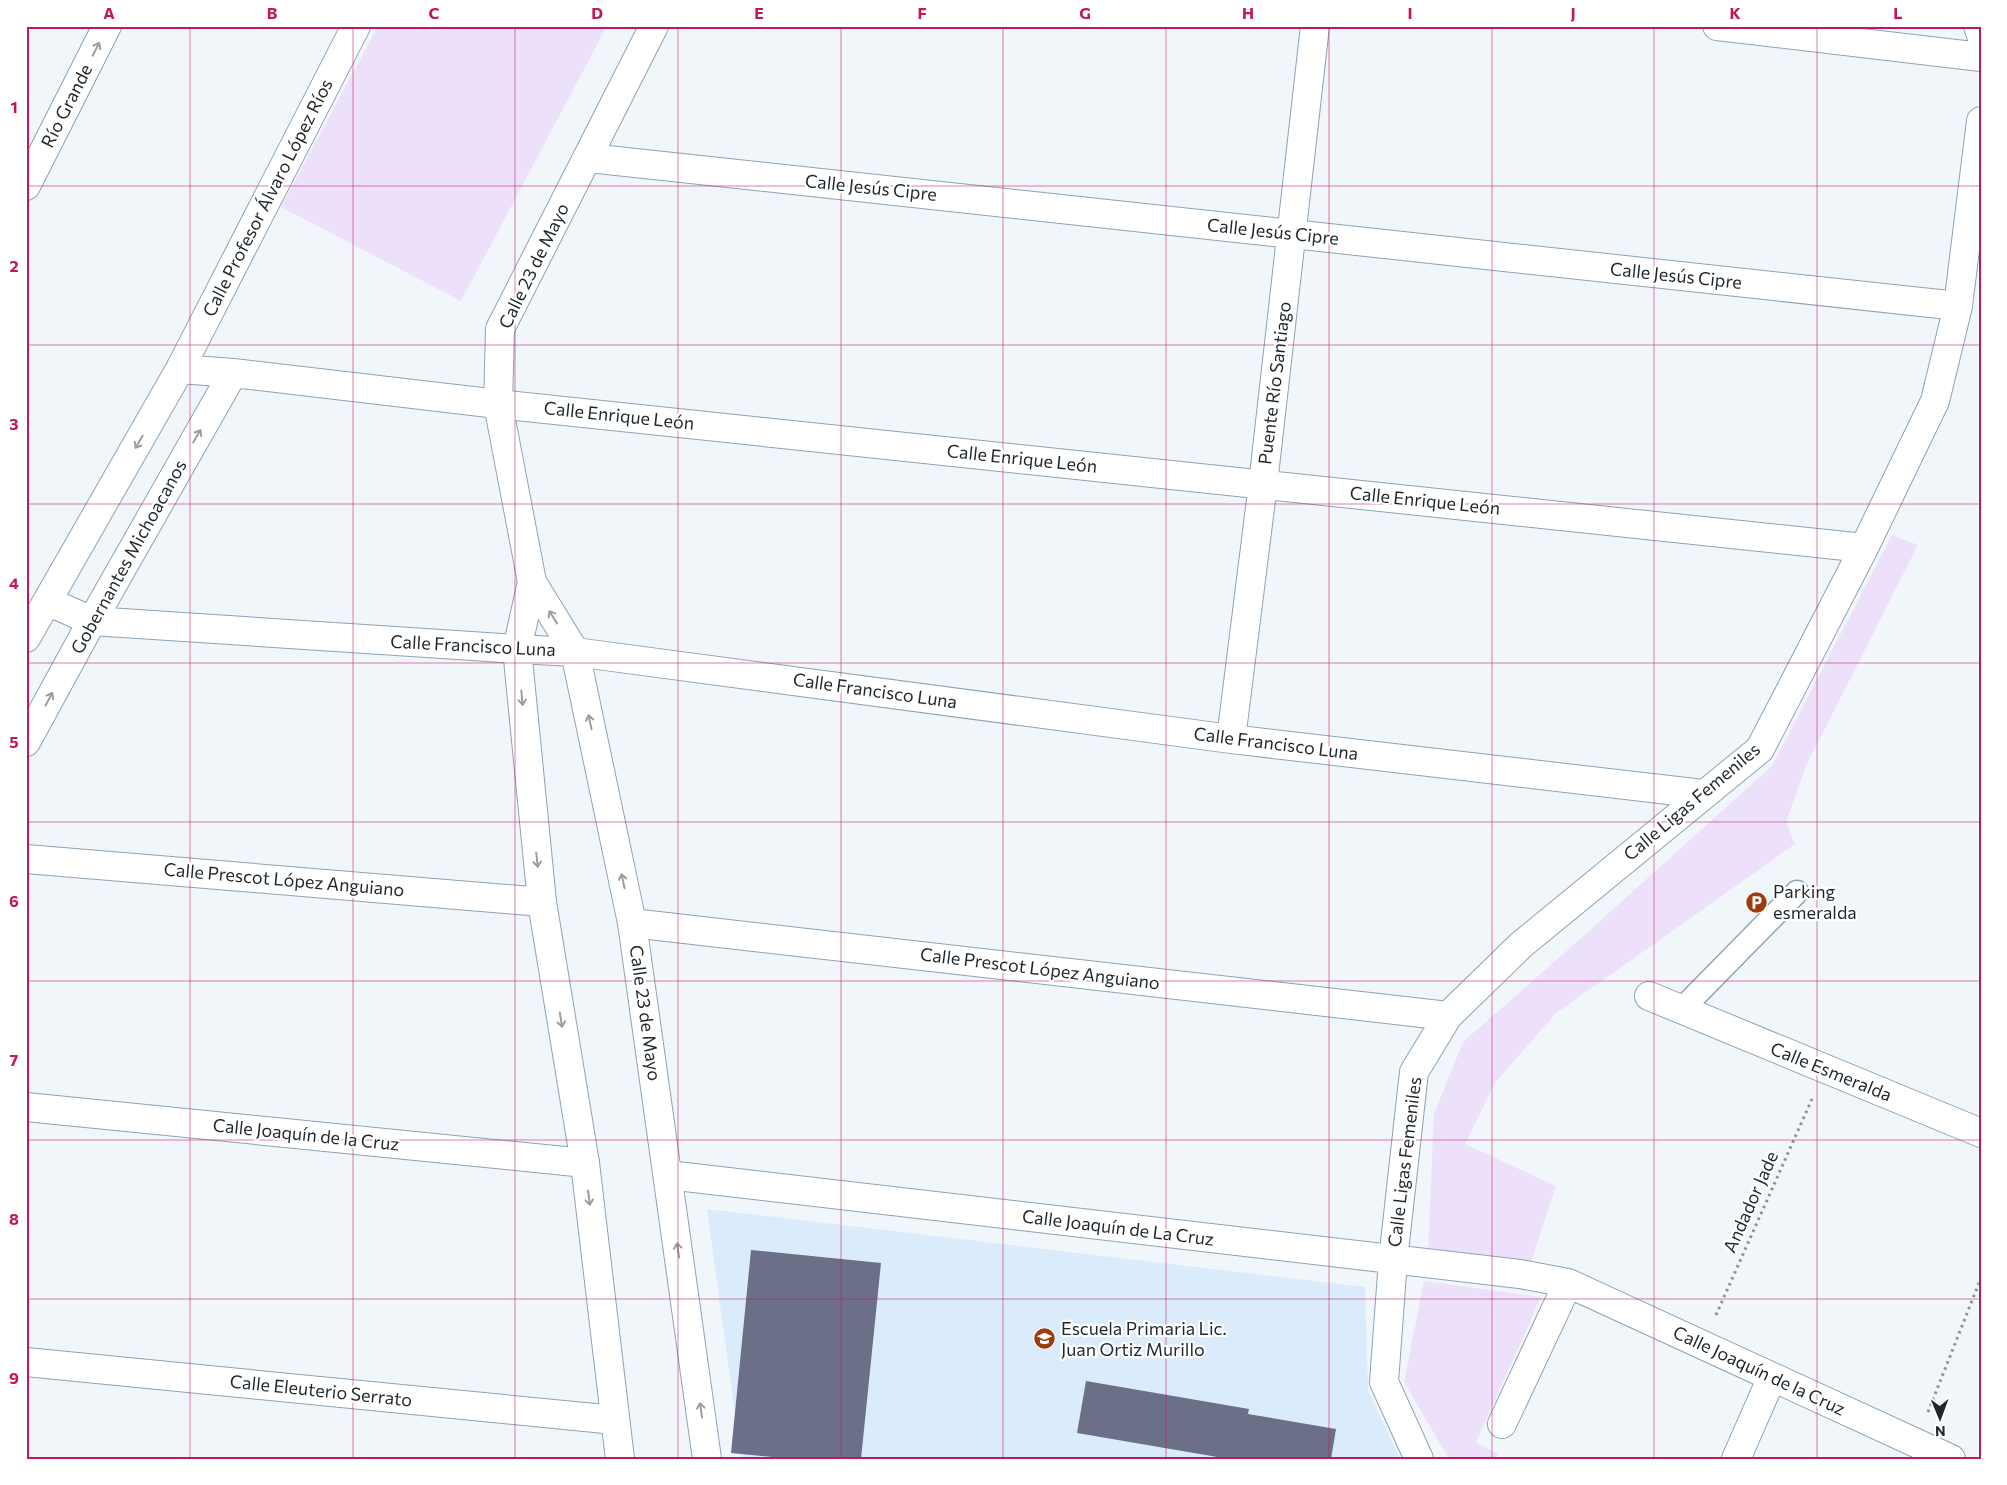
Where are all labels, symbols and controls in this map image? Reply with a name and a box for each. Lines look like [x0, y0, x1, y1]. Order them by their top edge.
text: A [103, 3, 115, 22]
text: B [267, 3, 278, 22]
text: C [429, 3, 440, 22]
text: D [591, 3, 603, 22]
text: E [754, 3, 764, 22]
text: F [917, 3, 927, 22]
text: G [1079, 3, 1091, 22]
text: H [1242, 3, 1254, 22]
text: I [1407, 3, 1413, 22]
text: J [1570, 3, 1576, 22]
text: K [1729, 3, 1741, 22]
text: L [1893, 3, 1903, 22]
one-way arrow [92, 42, 101, 57]
street label: Río Grande [36, 60, 97, 151]
street label: Calle Profesor Álvaro López Ríos [197, 75, 337, 320]
text: 1 [10, 97, 18, 116]
street label: Calle Jesús Cipre [804, 169, 938, 205]
street label: Calle 23 de Mayo [493, 199, 573, 332]
street label: Calle Jesús Cipre [1206, 213, 1340, 249]
text: 2 [9, 256, 19, 275]
street label: Calle Jesús Cipre [1609, 257, 1743, 293]
street label: Puente Río Santiago [1253, 300, 1295, 466]
street label: Calle Enrique León [543, 396, 695, 434]
text: 3 [9, 414, 19, 433]
one-way arrow [193, 429, 203, 443]
one-way arrow [133, 434, 143, 448]
street label: Calle Enrique León [946, 439, 1098, 477]
street label: Gobernantes Michoacanos [66, 456, 191, 657]
street label: Calle Enrique León [1349, 481, 1501, 519]
text: 4 [9, 573, 19, 592]
one-way arrow [548, 610, 559, 624]
street label: Calle Francisco Luna [390, 630, 556, 660]
street label: Calle Francisco Luna [792, 668, 959, 712]
one-way arrow [517, 690, 526, 706]
one-way arrow [45, 693, 55, 707]
one-way arrow [585, 715, 594, 731]
street label: Calle Francisco Luna [1193, 722, 1360, 764]
text: 5 [9, 732, 19, 751]
street label: Calle Ligas Femeniles [1619, 738, 1764, 865]
one-way arrow [533, 851, 542, 867]
street label: Calle Prescot López Anguiano [163, 858, 405, 900]
one-way arrow [618, 874, 628, 890]
place label: Parking esmeralda [1773, 880, 1857, 923]
parking icon: Parking esmeralda [1745, 890, 1769, 914]
text: 6 [9, 891, 19, 910]
street label: Calle Prescot López Anguiano [919, 942, 1161, 994]
street label: Calle 23 de Mayo [626, 944, 666, 1082]
one-way arrow [557, 1012, 567, 1028]
street label: Calle Esmeralda [1768, 1037, 1895, 1105]
text: 7 [10, 1050, 19, 1069]
street label: Calle Ligas Femeniles [1383, 1076, 1425, 1248]
street label: Calle Joaquín de la Cruz [212, 1113, 401, 1155]
street label: Andador Jade [1718, 1147, 1782, 1256]
one-way arrow [584, 1190, 594, 1206]
street label: Calle Joaquín de La Cruz [1021, 1204, 1215, 1250]
text: 8 [9, 1209, 19, 1228]
one-way arrow [673, 1242, 683, 1258]
place label: Escuela Primaria Lic. Juan Ortiz Murillo [1061, 1317, 1227, 1360]
street label: Calle Joaquín de la Cruz [1670, 1321, 1849, 1420]
school or university icon: Escuela Primaria Lic. Juan Ortiz Murillo [1033, 1327, 1057, 1351]
text: 9 [9, 1368, 19, 1387]
street label: Calle Eleuterio Serrato [229, 1369, 413, 1411]
north arrow [1914, 1392, 1964, 1442]
one-way arrow [695, 1403, 705, 1419]
text: N [1935, 1423, 1946, 1440]

